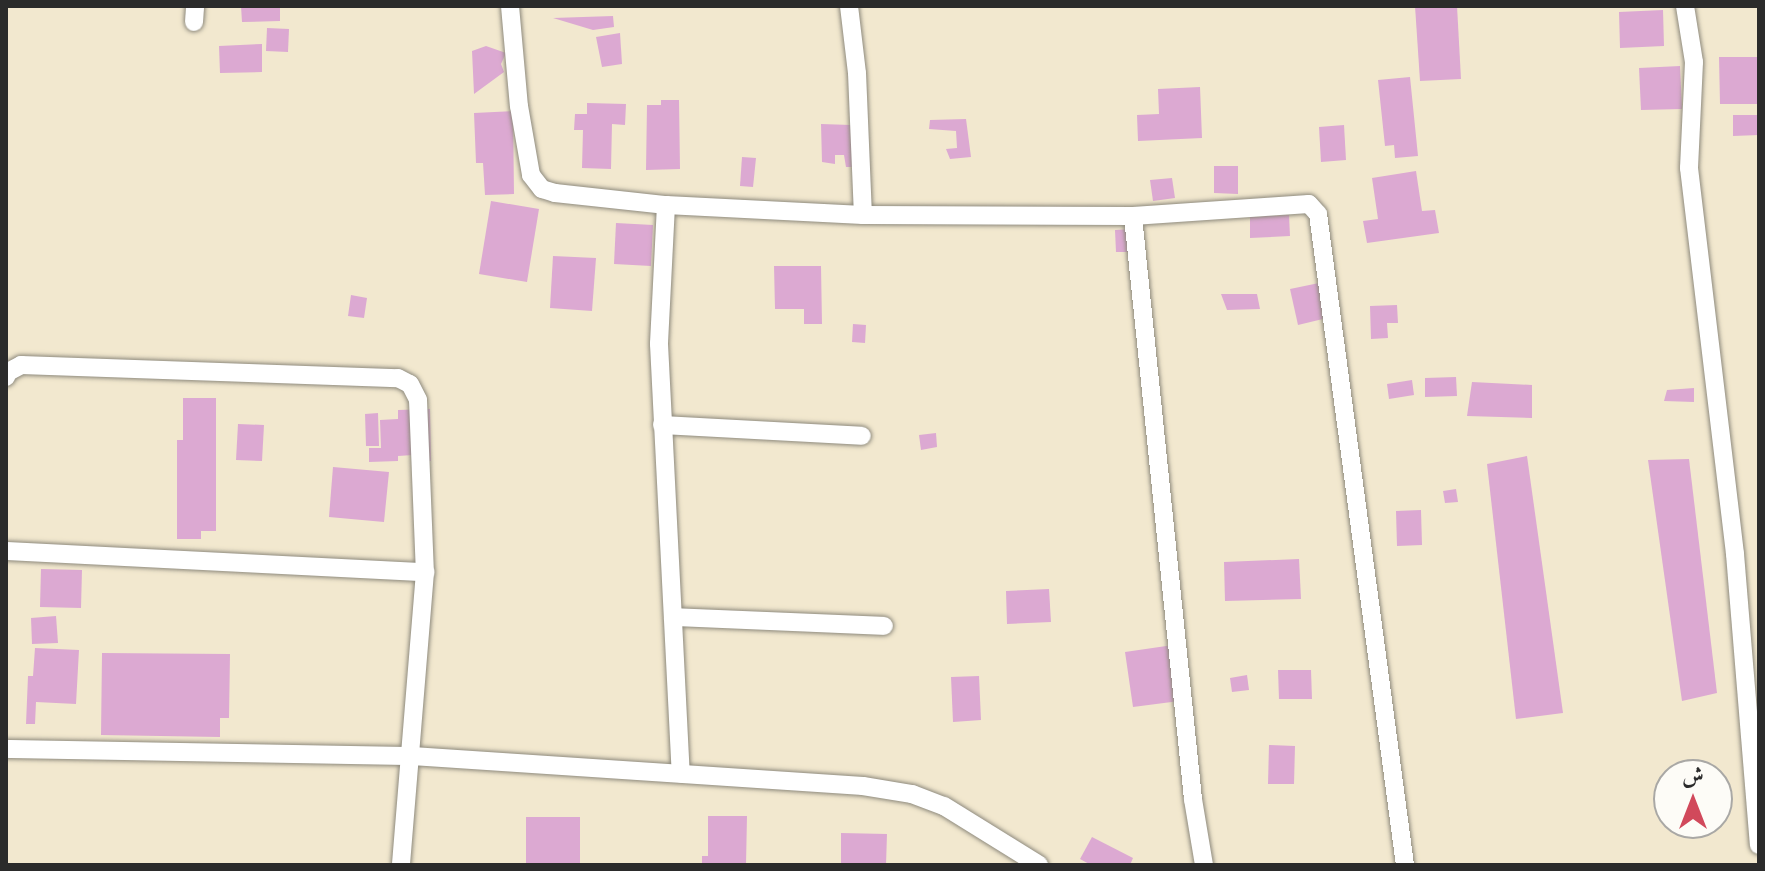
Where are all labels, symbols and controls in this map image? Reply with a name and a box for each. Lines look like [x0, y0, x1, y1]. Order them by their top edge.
north arrow [1653, 759, 1733, 839]
text: ش [1682, 766, 1704, 788]

